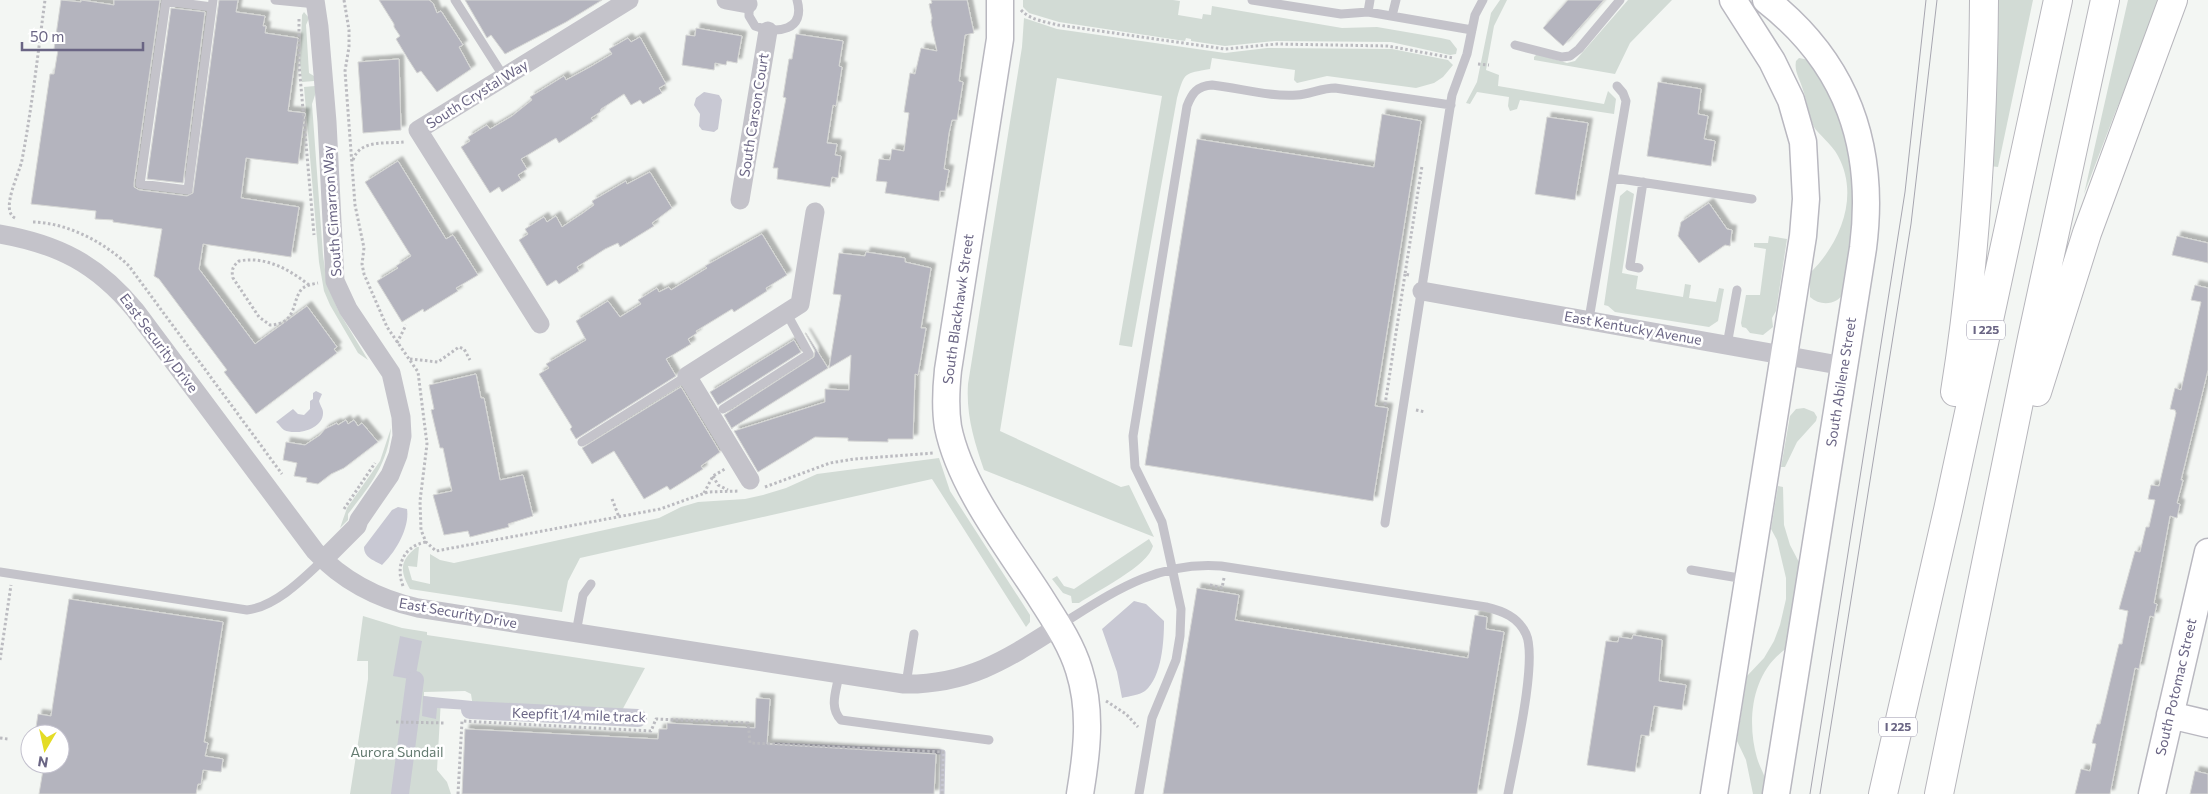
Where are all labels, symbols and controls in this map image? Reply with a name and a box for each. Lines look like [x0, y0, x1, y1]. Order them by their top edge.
scale bar [22, 20, 144, 52]
text: 50 m [30, 27, 64, 45]
street label: South Carson Court [735, 51, 772, 178]
street label: South Crystal Way [423, 55, 531, 132]
street label: South Cimarron Way [318, 145, 345, 277]
street label: South Blackhawk Street [939, 232, 976, 385]
street label: East Security Drive [117, 290, 202, 395]
street label: East Kentucky Avenue [1563, 307, 1703, 348]
street label: South Abilene Street [1822, 316, 1859, 448]
road number: I 225 [1967, 320, 2005, 340]
street label: East Security Drive [398, 594, 518, 631]
street label: South Potomac Street [2151, 616, 2200, 757]
street label: Keepfit 1/4 mile track [512, 704, 647, 725]
road number: I 225 [1879, 718, 1917, 736]
north arrow [20, 724, 70, 774]
park label: Aurora Sundail [350, 743, 444, 760]
text: N [36, 753, 49, 772]

